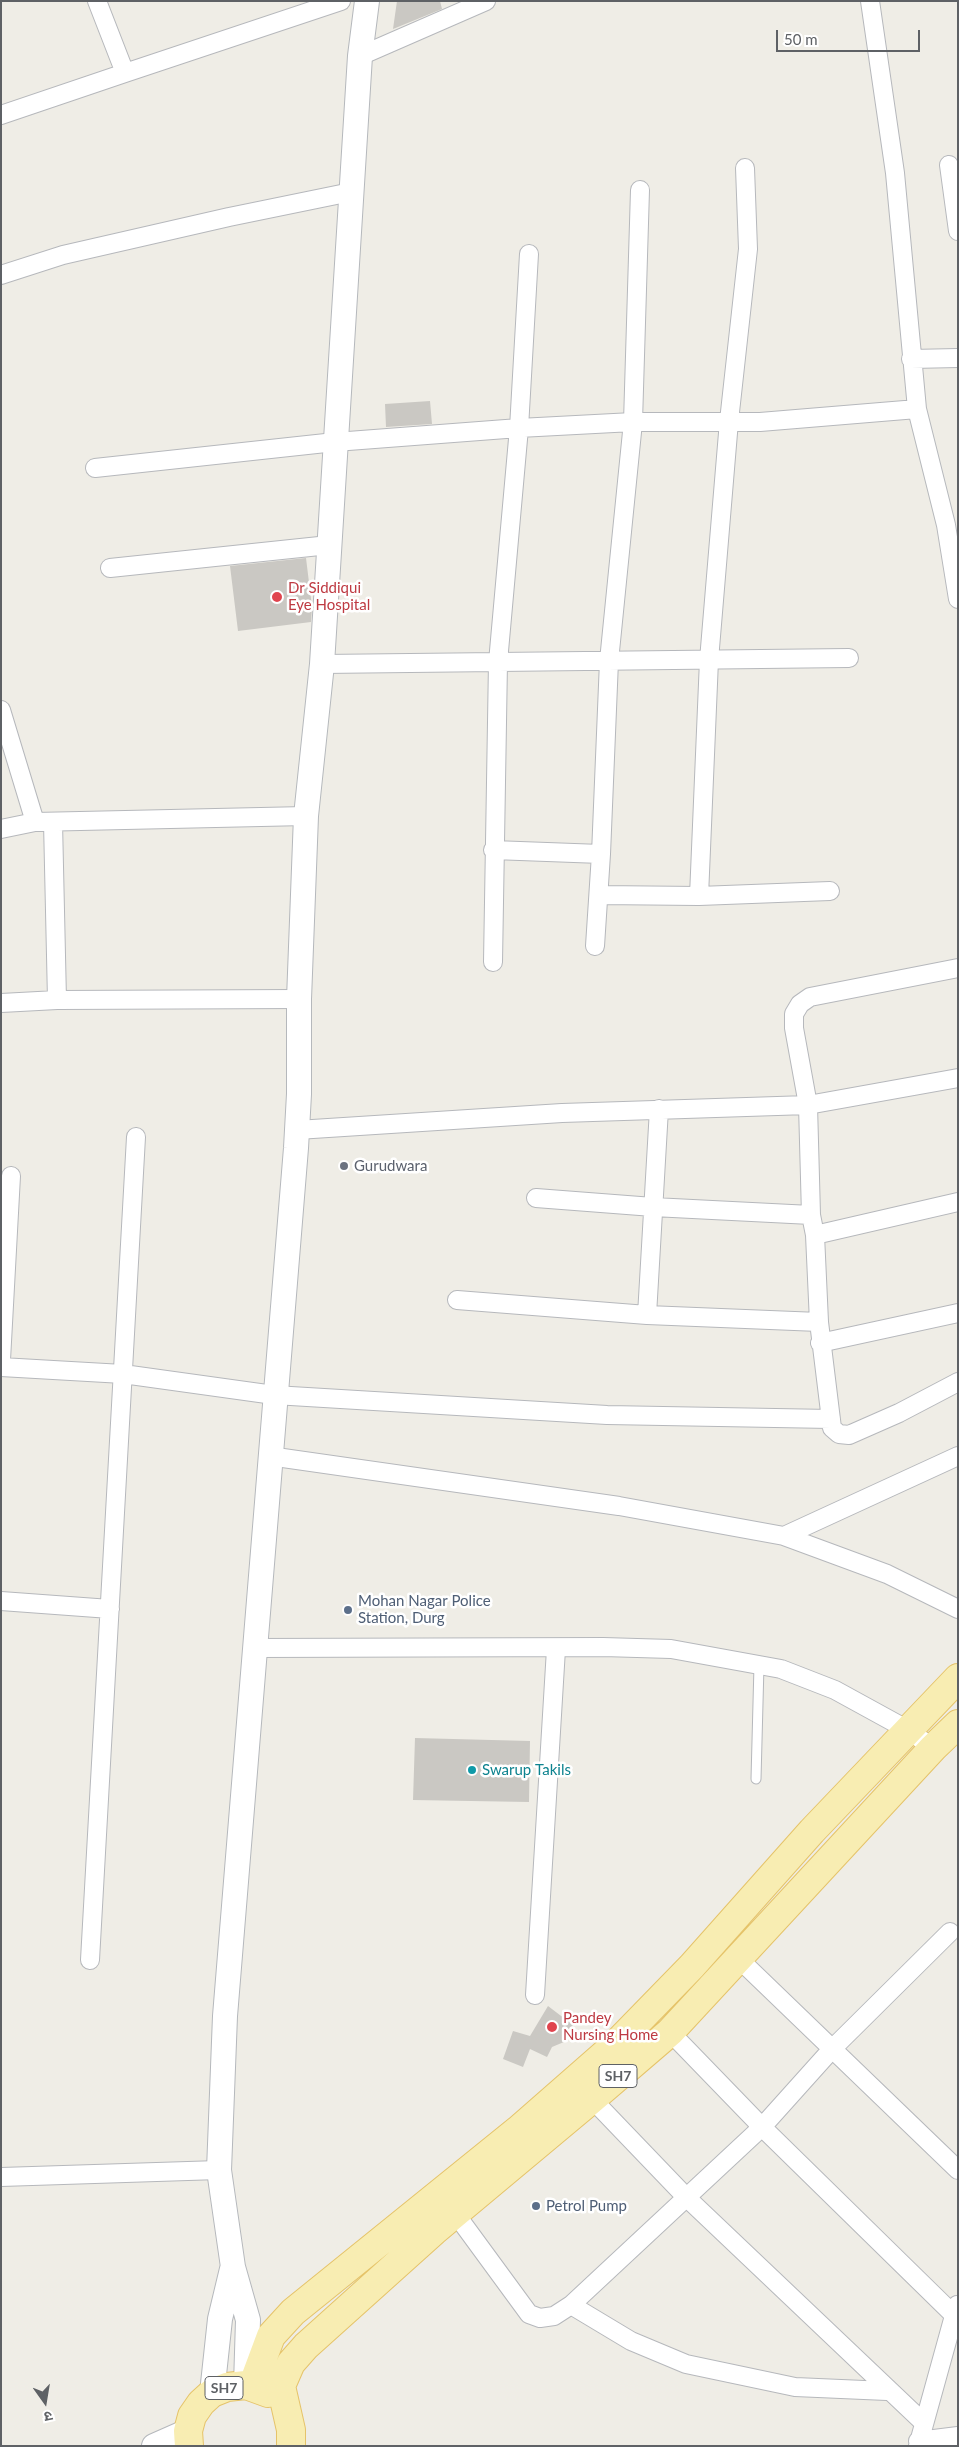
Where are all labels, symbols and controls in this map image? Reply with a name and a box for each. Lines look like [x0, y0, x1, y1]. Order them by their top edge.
scale bar [779, 20, 923, 52]
text: 50 m [784, 30, 818, 48]
place label: Dr Siddiqui Eye Hospital [288, 579, 370, 614]
marker: Dr Siddiqui Eye Hospital [270, 590, 284, 604]
place label: Gurudwara [354, 1157, 427, 1175]
marker: Gurudwara [338, 1160, 350, 1172]
place label: Mohan Nagar Police Station, Durg [358, 1592, 491, 1627]
marker: Mohan Nagar Police Station, Durg [342, 1604, 354, 1616]
place label: Swarup Takils [482, 1761, 571, 1779]
marker: Swarup Takils [466, 1764, 478, 1776]
place label: Pandey Nursing Home [563, 2009, 658, 2044]
marker: Pandey Nursing Home [545, 2020, 559, 2034]
road number: SH7 [599, 2064, 637, 2088]
place label: Petrol Pump [546, 2197, 627, 2215]
marker: Petrol Pump [530, 2200, 542, 2212]
road number: SH7 [205, 2376, 243, 2400]
north arrow [20, 2377, 70, 2427]
text: उ [43, 2408, 54, 2426]

